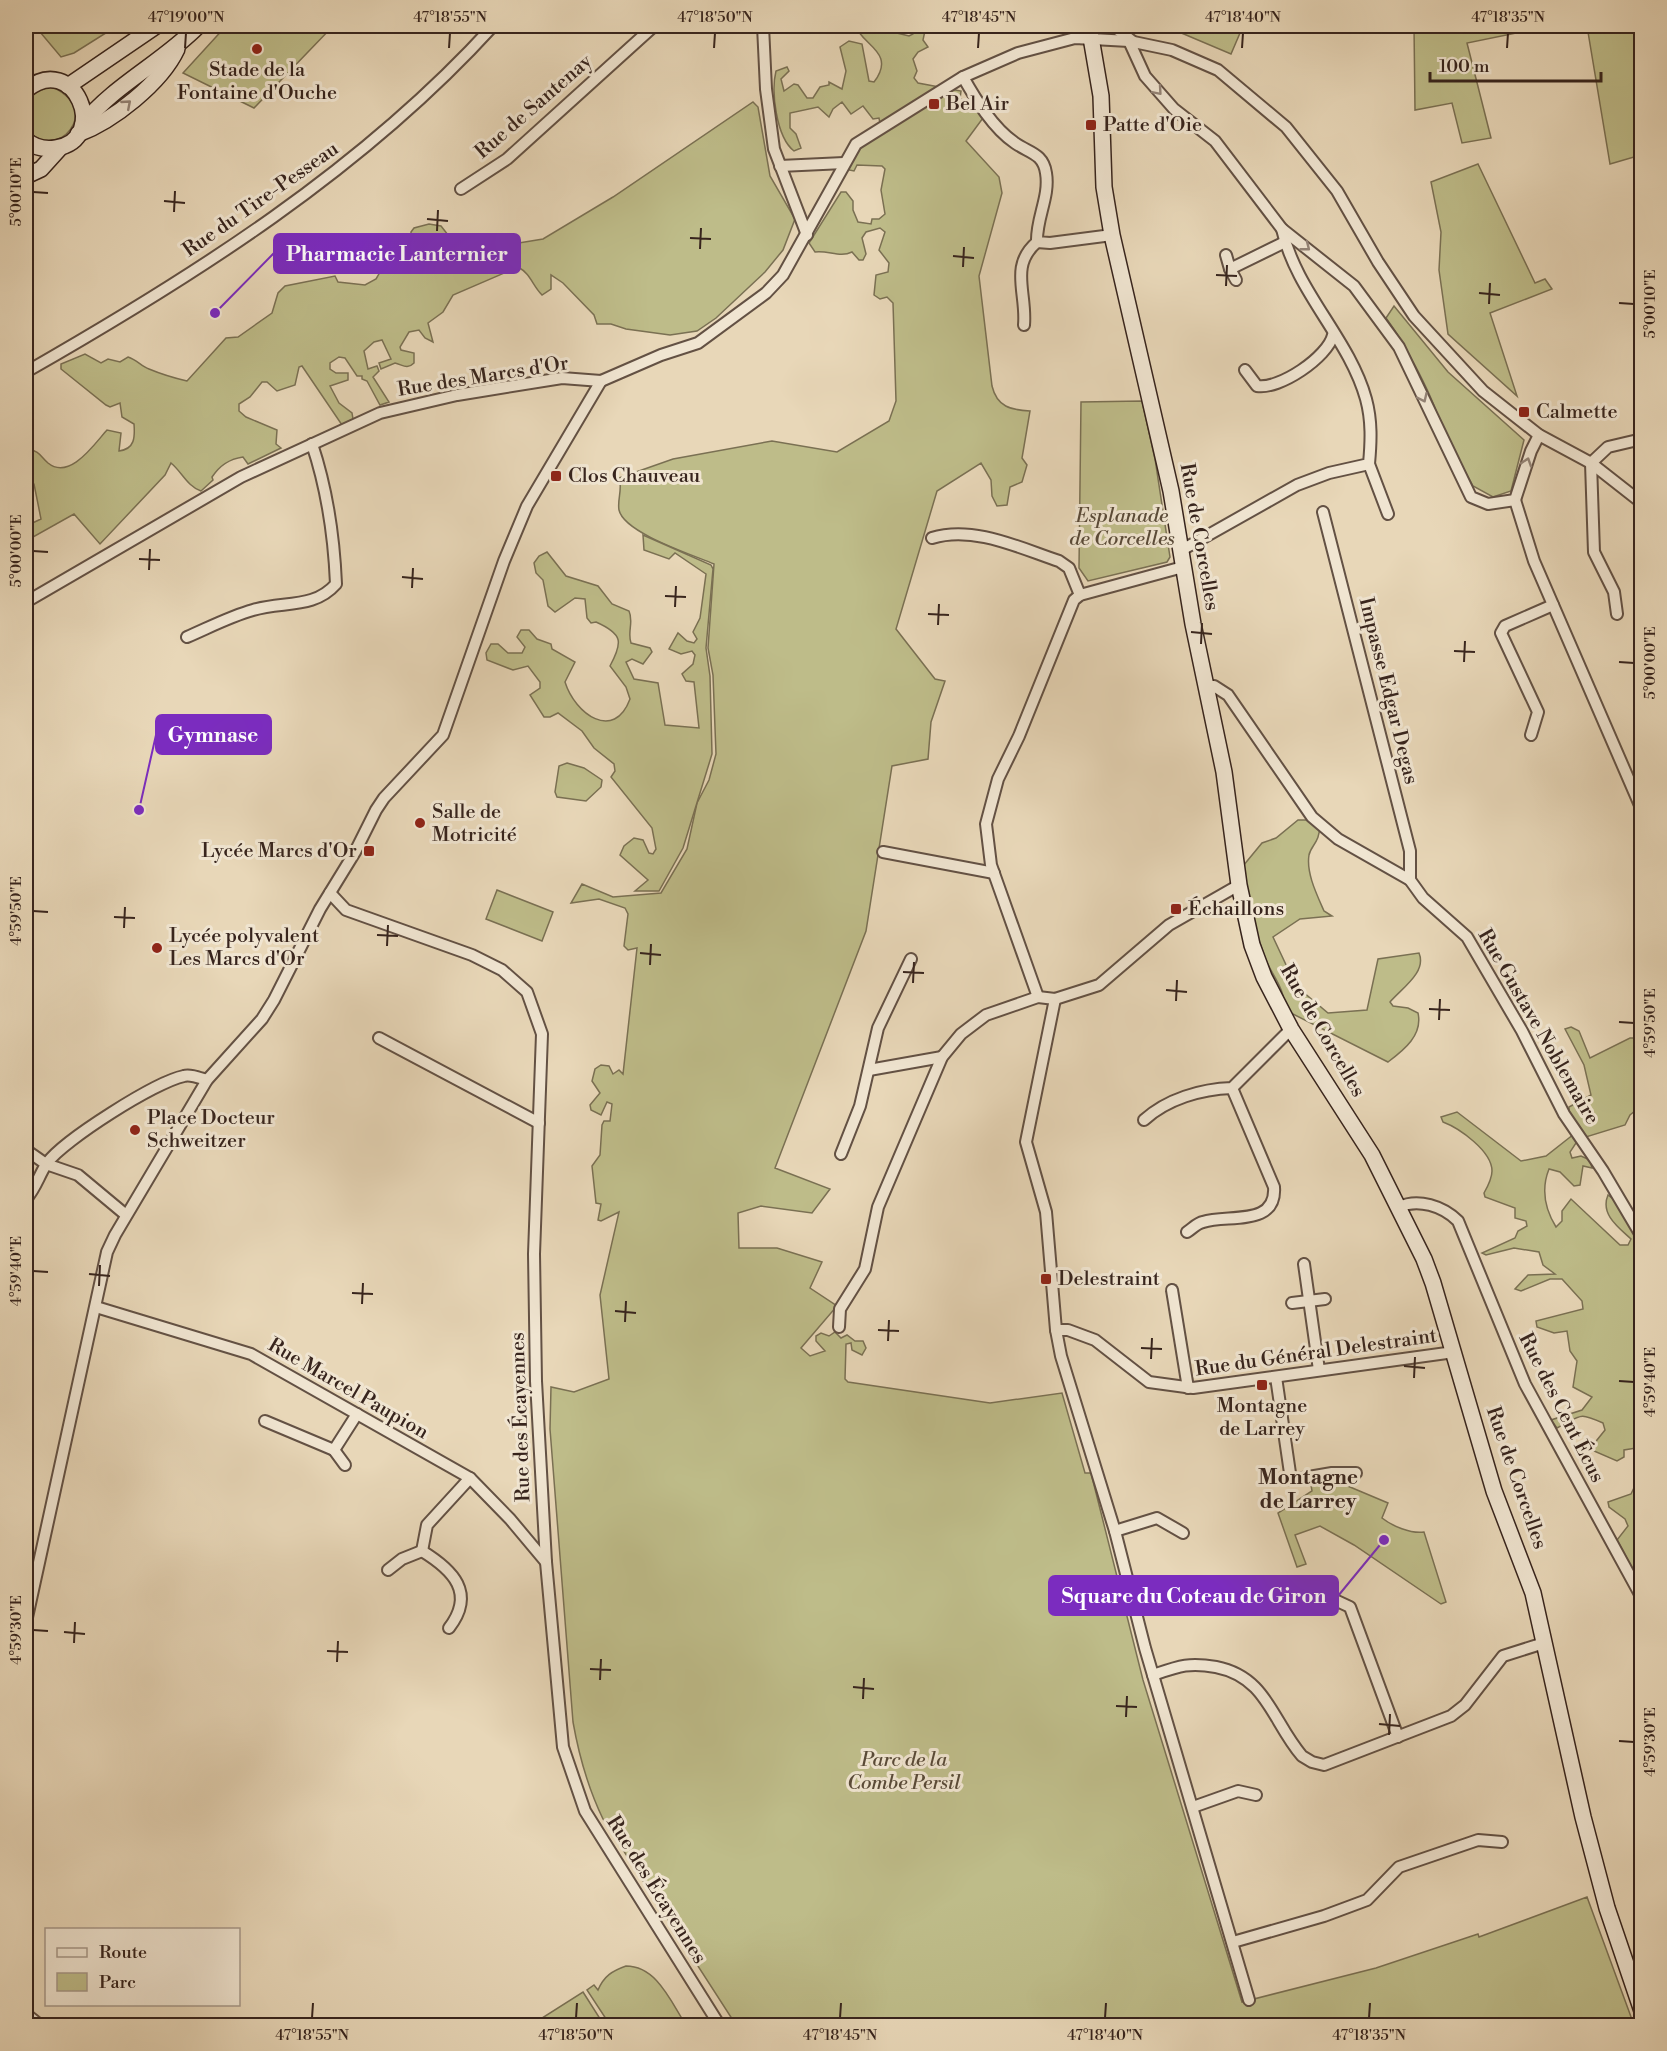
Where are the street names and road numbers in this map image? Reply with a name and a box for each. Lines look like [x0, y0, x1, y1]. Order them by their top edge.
street label: Rue de Santenay [470, 49, 598, 165]
street label: Rue du Tire-Pesseau [178, 136, 344, 263]
street label: Rue des Marcs d'Or [396, 351, 571, 403]
street label: Rue de Corcelles [1174, 461, 1224, 613]
street label: Impasse Edgar Degas [1353, 595, 1423, 787]
street label: Rue Gustave Noblemaire [1472, 925, 1604, 1129]
street label: Rue de Corcelles [1274, 960, 1370, 1102]
street label: Rue du Général Delestraint [1194, 1324, 1438, 1382]
street label: Rue des Cent Écus [1512, 1328, 1610, 1487]
street label: Rue des Écayennes [505, 1332, 536, 1502]
street label: Rue Marcel Paupion [263, 1333, 433, 1445]
street label: Rue de Corcelles [1480, 1403, 1552, 1553]
street label: Rue des Écayennes [600, 1811, 712, 1969]

